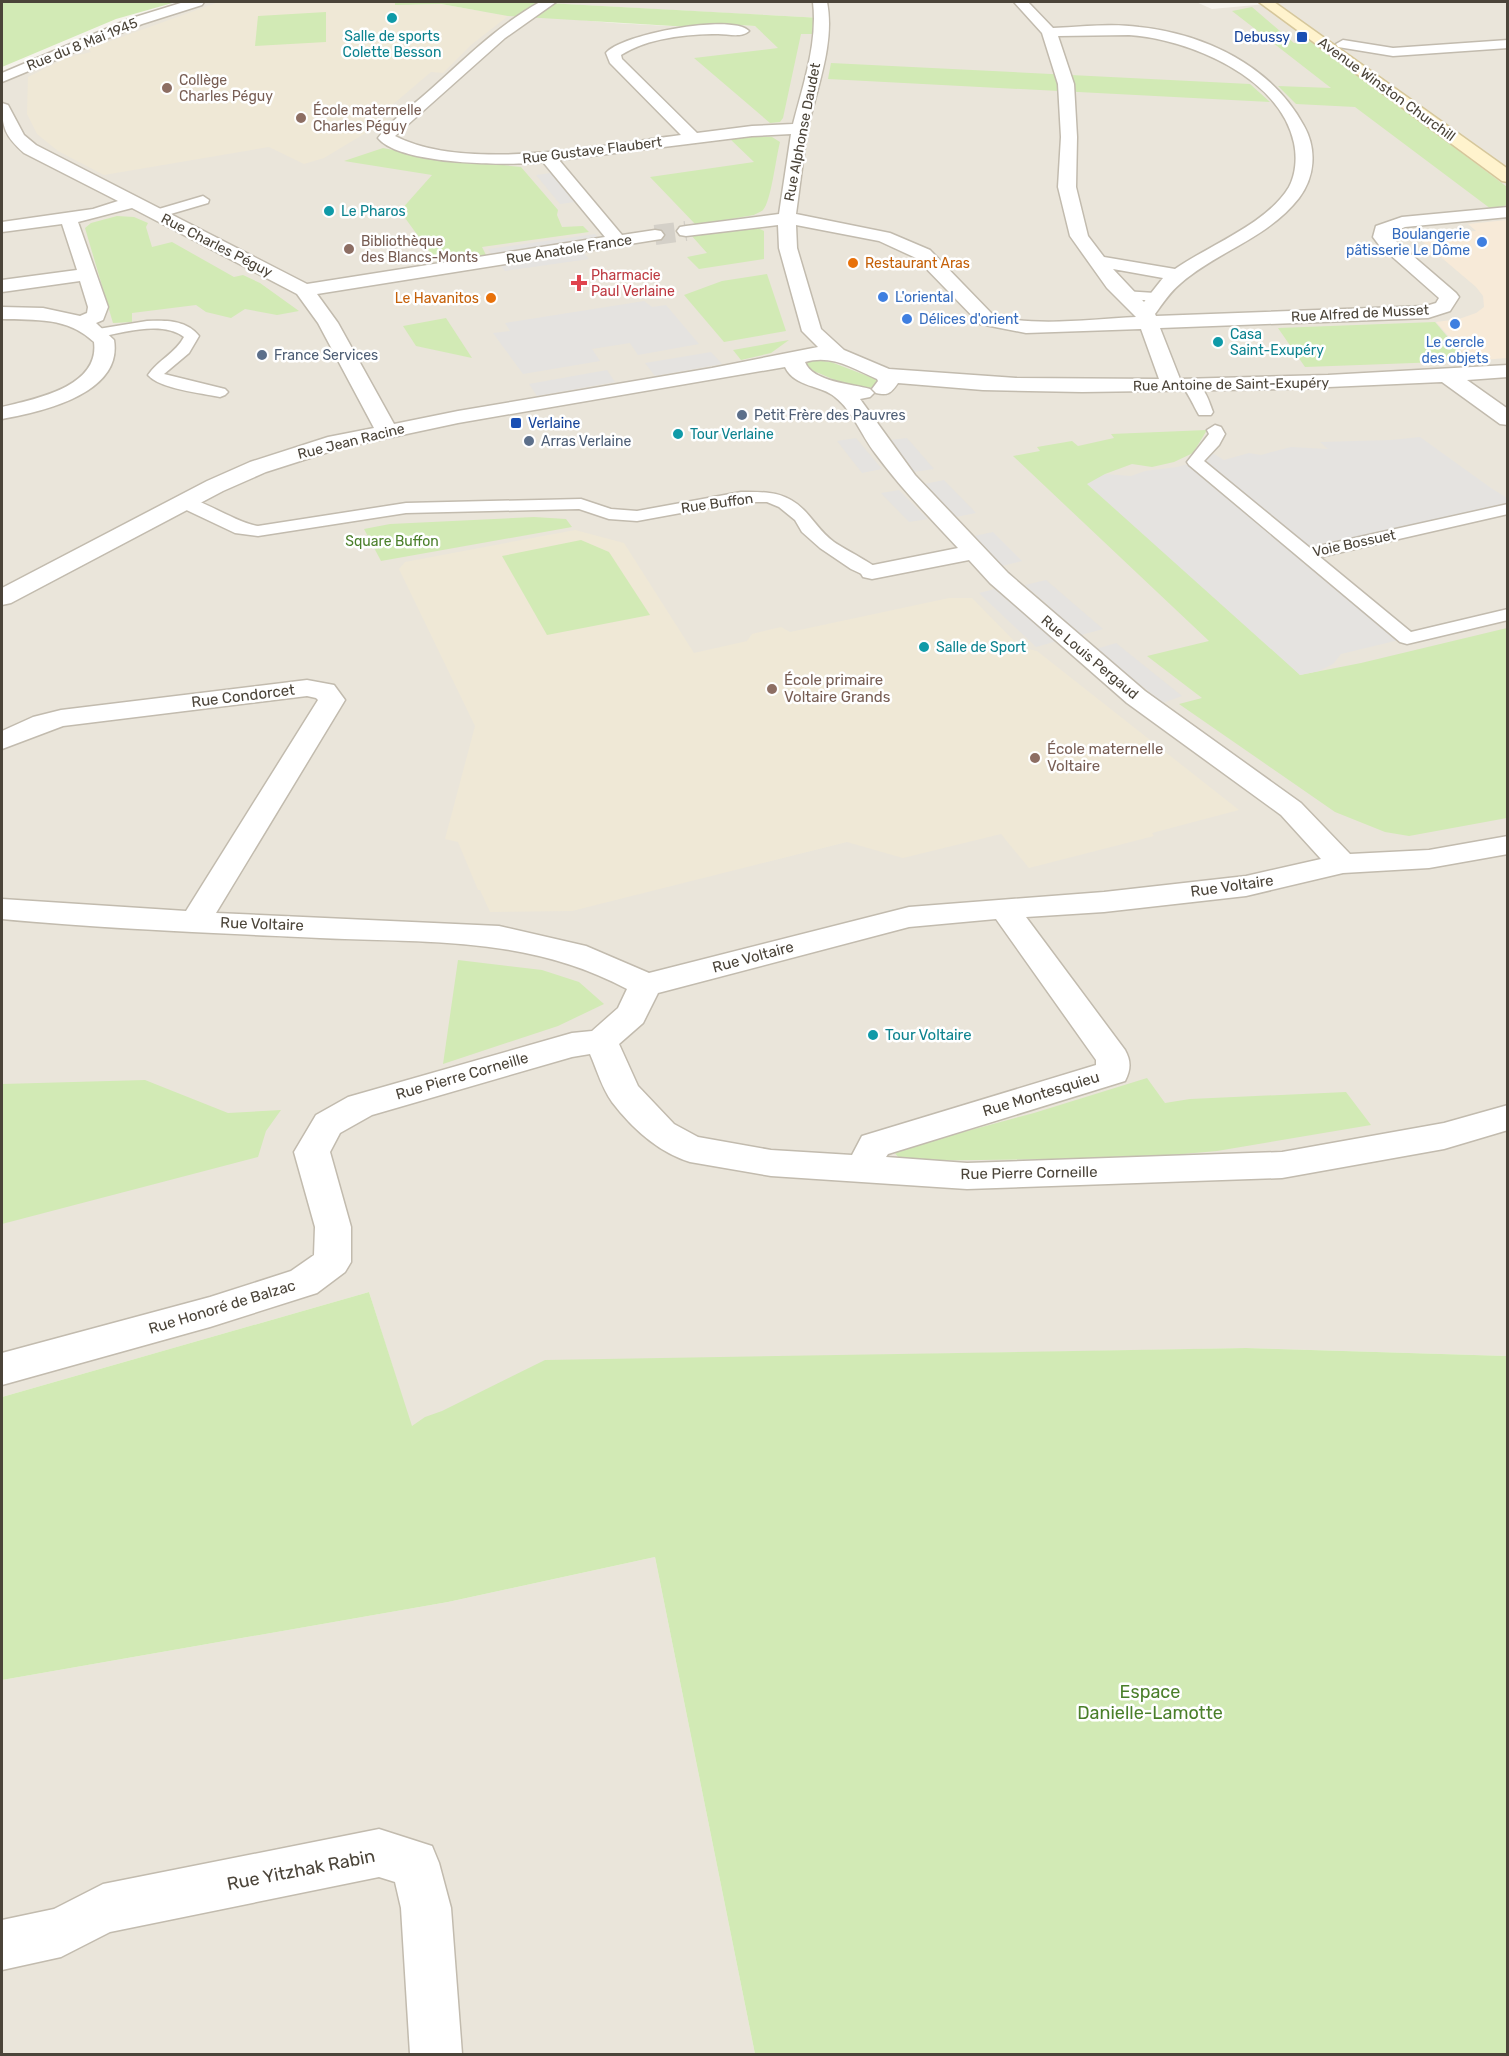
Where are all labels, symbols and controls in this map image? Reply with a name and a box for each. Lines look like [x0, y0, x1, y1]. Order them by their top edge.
marker: Salle de sports Colette Besson [385, 11, 399, 25]
street label: Rue du 8 Mai 1945 [24, 14, 140, 74]
place label: Salle de sports Colette Besson [343, 28, 441, 61]
place label: Debussy [1234, 29, 1290, 46]
marker: Debussy [1295, 30, 1309, 44]
street label: Avenue Winston Churchill [1315, 34, 1459, 145]
street label: Rue Alphonse Daudet [781, 61, 824, 203]
place label: Collège Charles Péguy [179, 72, 273, 105]
marker: Collège Charles Péguy [160, 81, 174, 95]
place label: École maternelle Charles Péguy [313, 101, 422, 135]
marker: École maternelle Charles Péguy [294, 111, 308, 125]
street label: Rue Gustave Flaubert [521, 133, 663, 167]
place label: Le Pharos [341, 203, 406, 220]
marker: Le Pharos [322, 204, 336, 218]
street label: Rue Charles Péguy [158, 210, 276, 281]
place label: Boulangerie pâtisserie Le Dôme [1346, 226, 1470, 259]
street label: Rue Anatole France [505, 231, 633, 268]
place label: Bibliothèque des Blancs-Monts [361, 233, 478, 266]
marker: Boulangerie pâtisserie Le Dôme [1475, 235, 1489, 249]
marker: Bibliothèque des Blancs-Monts [342, 242, 356, 256]
place label: Restaurant Aras [865, 255, 970, 272]
marker: Restaurant Aras [846, 256, 860, 270]
place label: Pharmacie Paul Verlaine [591, 267, 675, 300]
marker: Pharmacie Paul Verlaine [572, 276, 586, 290]
place label: L'oriental [895, 289, 954, 306]
place label: Le Havanitos [395, 290, 479, 307]
marker: L'oriental [876, 290, 890, 304]
marker: Le Havanitos [484, 291, 498, 305]
street label: Rue Alfred de Musset [1291, 301, 1430, 326]
place label: Délices d'orient [919, 311, 1019, 328]
marker: Délices d'orient [900, 312, 914, 326]
marker: Le cercle des objets [1448, 317, 1462, 331]
place label: Casa Saint-Exupéry [1230, 326, 1324, 359]
place label: Le cercle des objets [1421, 334, 1489, 367]
marker: Casa Saint-Exupéry [1211, 335, 1225, 349]
place label: France Services [274, 347, 378, 364]
marker: France Services [255, 348, 269, 362]
street label: Rue Antoine de Saint-Exupéry [1133, 374, 1330, 395]
place label: Petit Frère des Pauvres [754, 407, 906, 424]
marker: Petit Frère des Pauvres [735, 408, 749, 422]
place label: Verlaine [528, 415, 581, 432]
marker: Verlaine [509, 416, 523, 430]
street label: Rue Jean Racine [296, 420, 406, 463]
place label: Tour Verlaine [690, 426, 774, 443]
marker: Tour Verlaine [671, 427, 685, 441]
place label: Arras Verlaine [541, 433, 631, 450]
marker: Arras Verlaine [522, 434, 536, 448]
street label: Rue Buffon [680, 490, 754, 517]
street label: Voie Bossuet [1311, 526, 1398, 561]
park label: Square Buffon [345, 533, 439, 550]
street label: Rue Louis Pergaud [1038, 612, 1142, 703]
place label: Salle de Sport [936, 639, 1027, 656]
marker: Salle de Sport [917, 640, 931, 654]
place label: École primaire Voltaire Grands [784, 671, 891, 706]
street label: Rue Condorcet [190, 681, 296, 711]
marker: École primaire Voltaire Grands [765, 682, 779, 696]
place label: École maternelle Voltaire [1047, 740, 1163, 775]
marker: École maternelle Voltaire [1028, 751, 1042, 765]
street label: Rue Voltaire [1189, 871, 1275, 901]
street label: Rue Voltaire [220, 914, 304, 934]
street label: Rue Voltaire [710, 937, 796, 977]
place label: Tour Voltaire [885, 1026, 972, 1044]
marker: Tour Voltaire [866, 1028, 880, 1042]
street label: Rue Pierre Corneille [394, 1048, 530, 1104]
street label: Rue Montesquieu [980, 1068, 1102, 1120]
street label: Rue Pierre Corneille [960, 1163, 1098, 1183]
street label: Rue Honoré de Balzac [146, 1276, 298, 1338]
park label: Espace Danielle-Lamotte [1077, 1681, 1223, 1724]
street label: Rue Yitzhak Rabin [225, 1845, 377, 1895]

